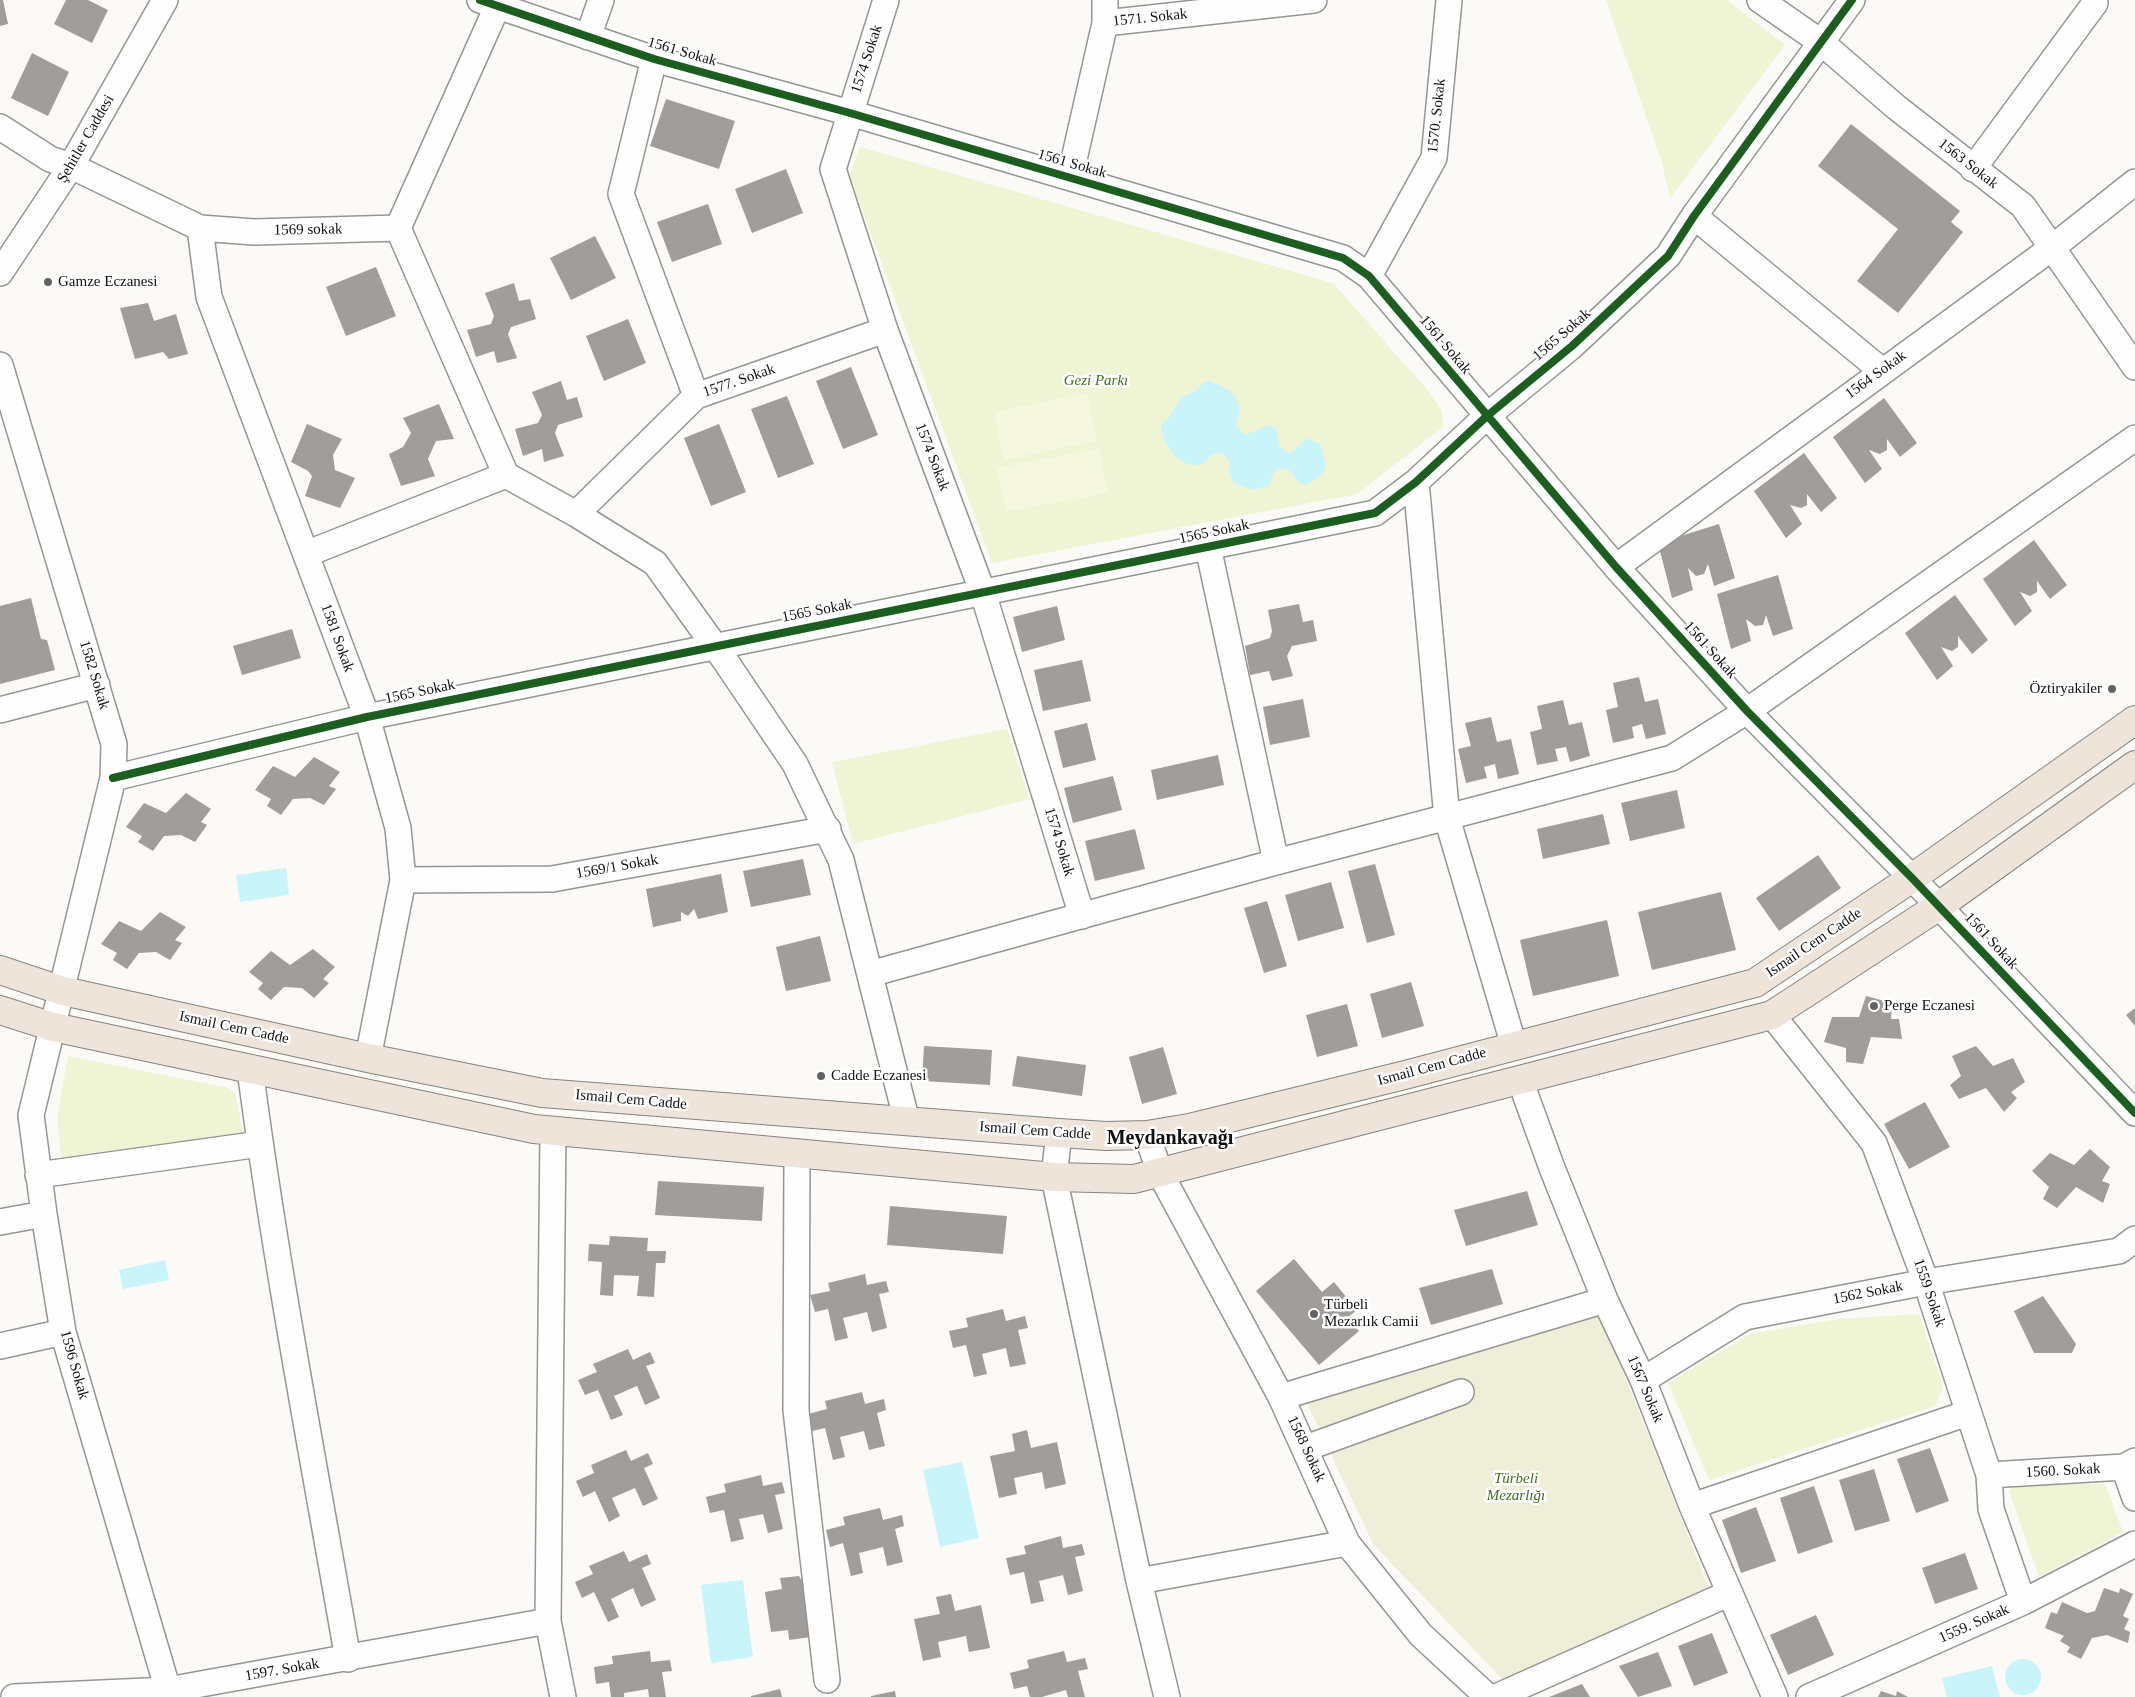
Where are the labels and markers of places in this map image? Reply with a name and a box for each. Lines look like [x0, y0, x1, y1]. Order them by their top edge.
place label: Gamze Eczanesi [58, 273, 158, 291]
marker: Gamze Eczanesi [42, 276, 54, 288]
place label: Öztiryakiler [2030, 680, 2102, 698]
marker: Öztiryakiler [2106, 683, 2118, 695]
place label: Perge Eczanesi [1884, 997, 1975, 1015]
marker: Perge Eczanesi [1868, 1000, 1880, 1012]
place label: Cadde Eczanesi [831, 1067, 926, 1085]
marker: Cadde Eczanesi [815, 1070, 827, 1082]
place label: Türbeli Mezarlık Camii [1324, 1296, 1419, 1331]
marker: Türbeli Mezarlık Camii [1308, 1308, 1320, 1320]

